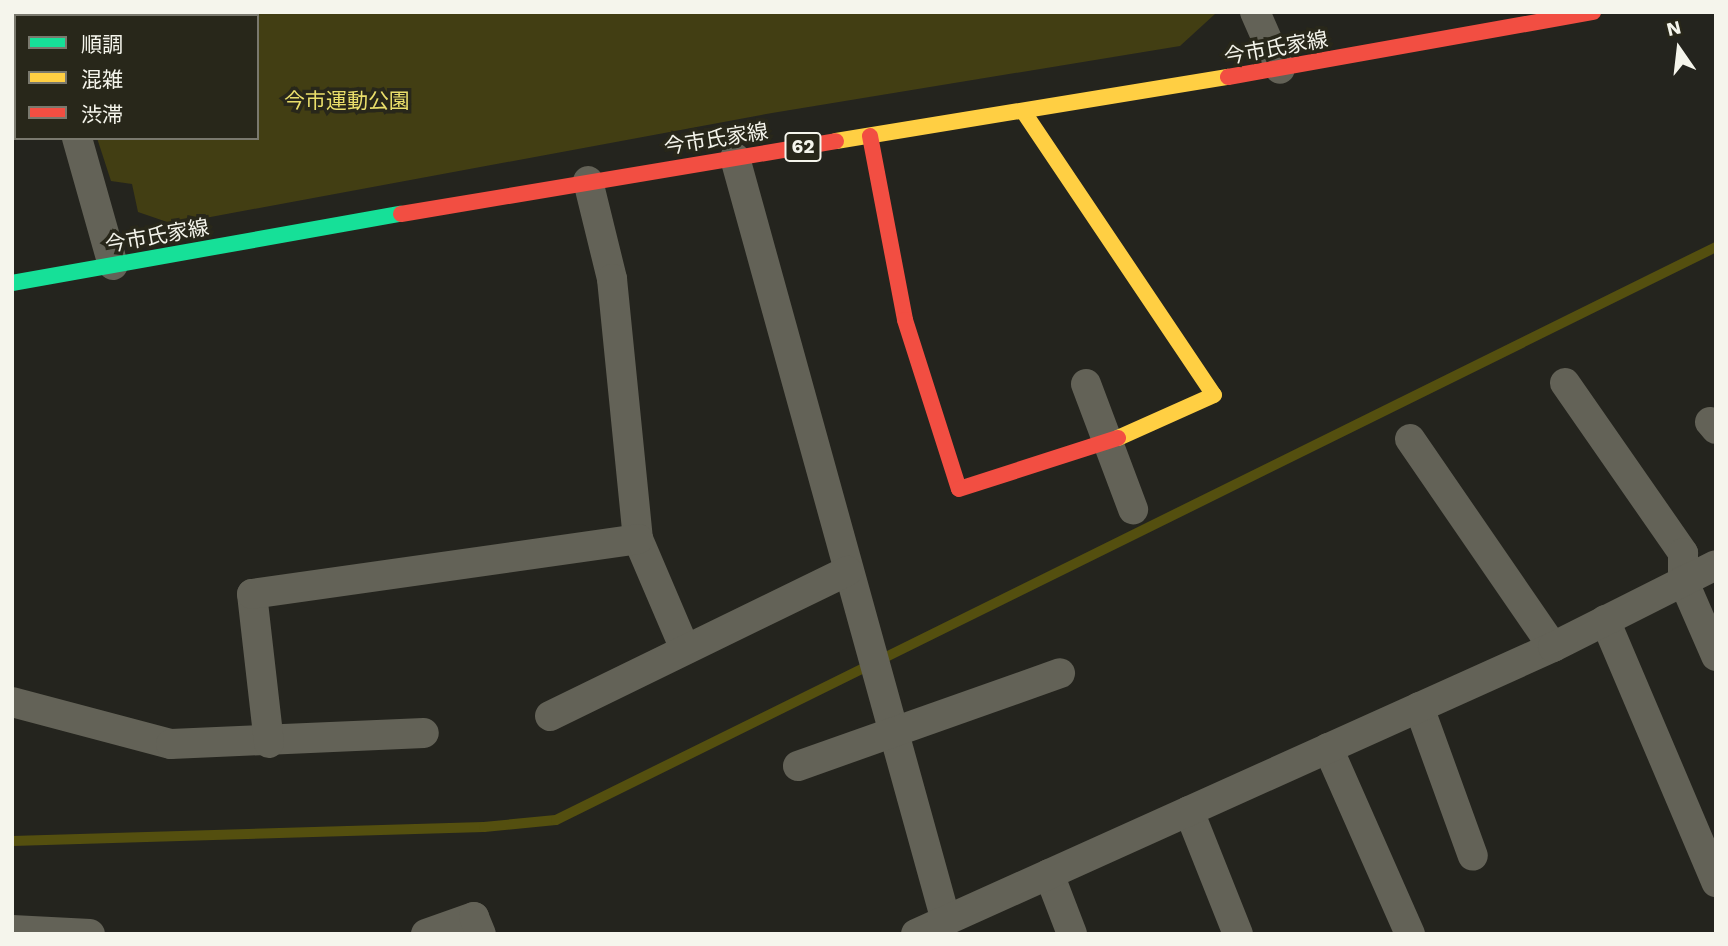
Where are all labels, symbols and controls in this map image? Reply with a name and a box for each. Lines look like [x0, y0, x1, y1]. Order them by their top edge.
legend [14, 14, 259, 140]
north arrow [1644, 14, 1714, 84]
text: N [1664, 15, 1683, 41]
street label: 今市氏家線 [1222, 26, 1330, 70]
text: 順調 [81, 32, 123, 57]
text: 混雑 [81, 67, 123, 92]
park label: 今市運動公園 [284, 88, 410, 114]
text: 渋滞 [81, 102, 123, 127]
street label: 今市氏家線 [662, 118, 770, 160]
road number: 62 [784, 132, 822, 162]
street label: 今市氏家線 [103, 214, 211, 258]

